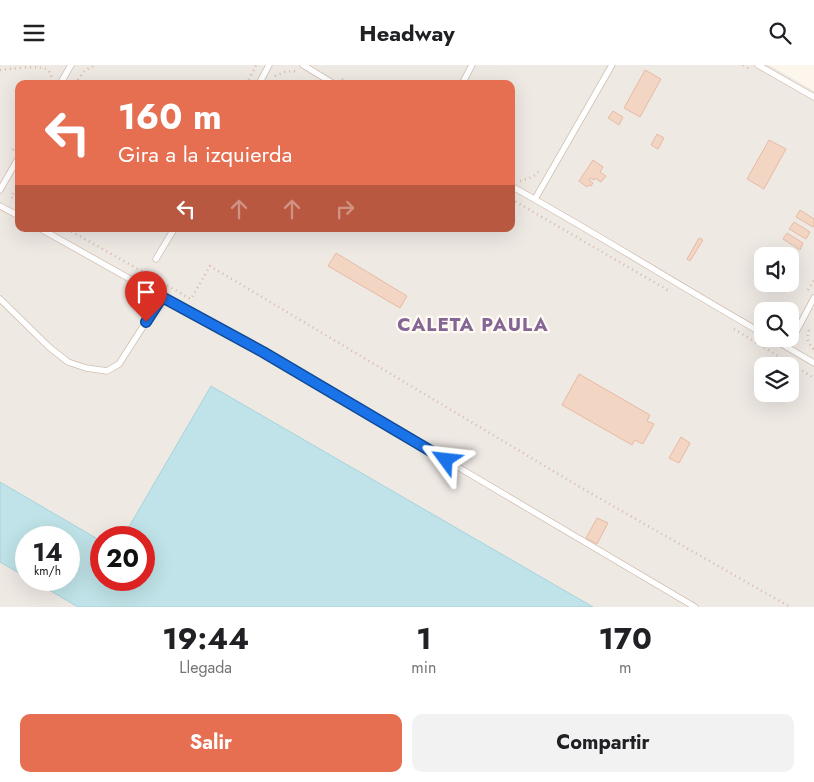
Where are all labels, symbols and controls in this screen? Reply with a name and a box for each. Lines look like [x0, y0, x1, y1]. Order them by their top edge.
text: Headway [359, 17, 455, 49]
icon: menu [20, 19, 48, 47]
icon: search [766, 19, 794, 47]
text: 160 m [118, 92, 222, 142]
icon: left [35, 100, 100, 165]
text: Gira a la izquierda [118, 138, 292, 170]
icon: left [172, 195, 200, 223]
icon: ahead [225, 195, 253, 223]
icon: ahead [278, 195, 306, 223]
icon: right [331, 195, 359, 223]
map controls [754, 247, 799, 402]
button: sound [754, 247, 799, 292]
pin [125, 271, 167, 322]
icon: arrive [132, 278, 160, 306]
button: search [754, 302, 799, 347]
district label: CALETA PAULA [397, 311, 549, 338]
button: layers [754, 357, 799, 402]
position arrow [419, 433, 471, 485]
speed limit sign: 20 [90, 526, 155, 591]
text: 14 [32, 534, 63, 570]
text: km/h [34, 562, 61, 580]
text: 19:44 [162, 617, 249, 660]
text: 1 [416, 617, 431, 660]
text: 170 [599, 617, 652, 660]
text: Llegada [179, 656, 232, 679]
text: min [411, 656, 436, 679]
text: m [619, 656, 631, 679]
button: Salir [20, 714, 402, 772]
button: Compartir [412, 714, 794, 772]

